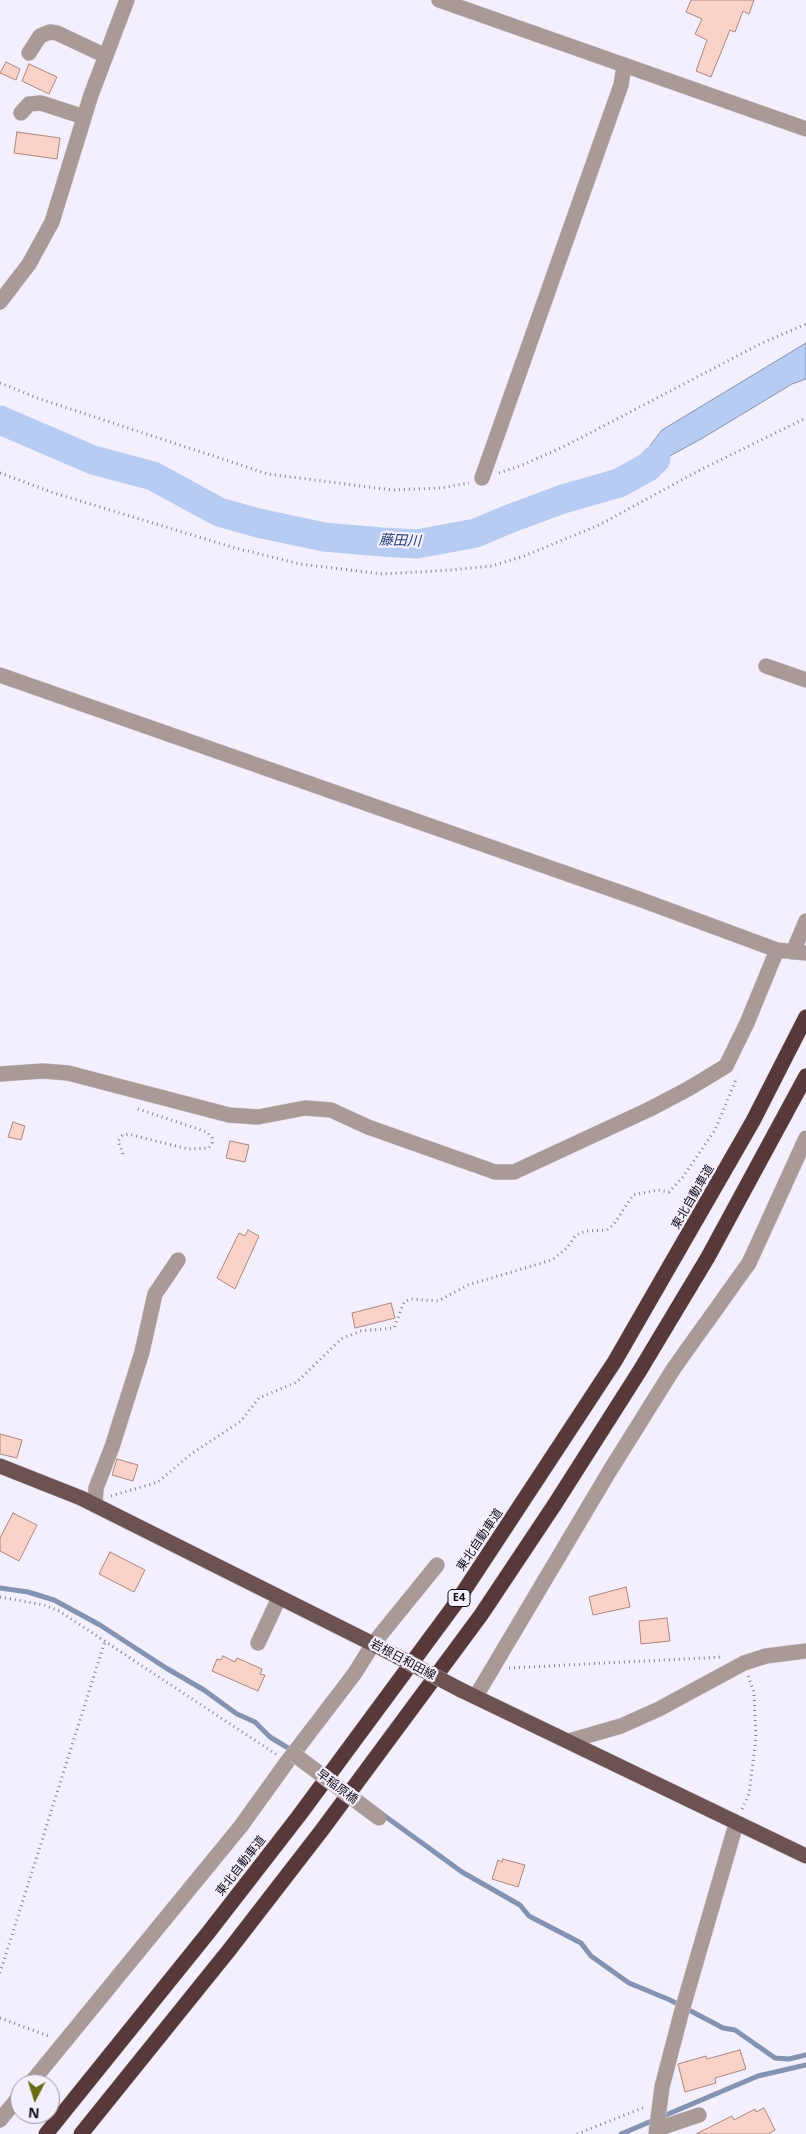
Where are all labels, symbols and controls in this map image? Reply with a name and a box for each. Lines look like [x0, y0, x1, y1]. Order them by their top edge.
water label: 藤田川 [379, 532, 421, 550]
street label: 東北自動車道 [669, 1162, 717, 1232]
street label: 東北自動車道 [454, 1506, 506, 1574]
road number: E4 [448, 1590, 470, 1606]
street label: 岩根日和田線 [368, 1637, 438, 1683]
street label: 早稲原橋 [313, 1767, 361, 1807]
street label: 東北自動車道 [213, 1833, 269, 1899]
north arrow [10, 2074, 60, 2124]
text: N [27, 2103, 40, 2123]

